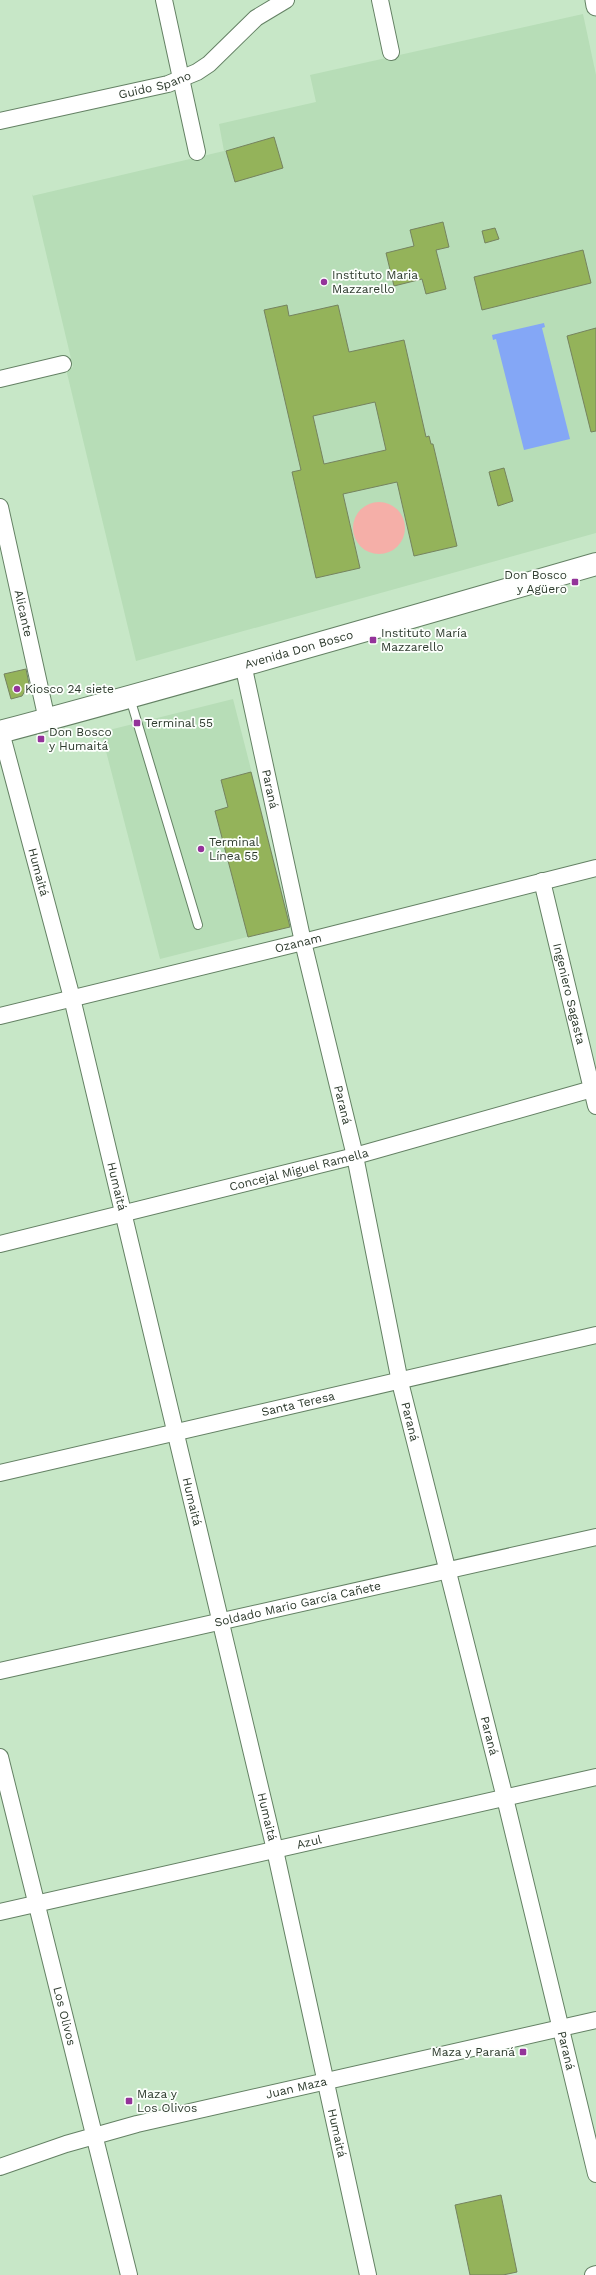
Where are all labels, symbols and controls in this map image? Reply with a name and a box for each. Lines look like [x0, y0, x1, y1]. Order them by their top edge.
street label: Guido Spano [117, 68, 193, 102]
place label: Instituto Maria Mazzarello [332, 268, 418, 296]
marker: Instituto Maria Mazzarello [319, 277, 329, 287]
place label: Don Bosco y Agüero [504, 568, 567, 596]
marker: Don Bosco y Agüero [570, 577, 580, 587]
street label: Alicante [12, 589, 35, 638]
place label: Instituto María Mazzarello [381, 626, 467, 654]
street label: Avenida Don Bosco [243, 627, 355, 672]
marker: Instituto María Mazzarello [368, 635, 378, 645]
place label: Kiosco 24 siete [25, 682, 114, 696]
marker: Kiosco 24 siete [12, 684, 22, 694]
place label: Terminal 55 [145, 716, 213, 730]
marker: Terminal 55 [132, 718, 142, 728]
place label: Don Bosco y Humaitá [49, 725, 112, 753]
marker: Don Bosco y Humaitá [36, 734, 46, 744]
street label: Paraná [259, 768, 281, 810]
place label: Terminal Línea 55 [209, 835, 260, 863]
marker: Terminal Línea 55 [196, 844, 206, 854]
street label: Humaitá [25, 846, 52, 898]
street label: Ozanam [273, 931, 323, 956]
street label: Ingeniero Sagasta [550, 942, 588, 1046]
street label: Paraná [331, 1084, 354, 1126]
street label: Concejal Miguel Ramella [228, 1146, 370, 1194]
street label: Humaitá [104, 1161, 129, 1212]
street label: Santa Teresa [260, 1389, 336, 1419]
street label: Paraná [398, 1401, 422, 1443]
street label: Humaitá [179, 1476, 205, 1527]
street label: Soldado Mario García Cañete [213, 1579, 382, 1630]
street label: Paraná [478, 1715, 501, 1757]
street label: Humaitá [255, 1791, 280, 1843]
street label: Azul [295, 1832, 323, 1852]
street label: Los Olivos [50, 1985, 79, 2047]
street label: Paraná [555, 2030, 578, 2072]
place label: Maza y Paraná [431, 2045, 515, 2059]
marker: Maza y Paraná [518, 2047, 528, 2057]
street label: Juan Maza [264, 2074, 329, 2102]
place label: Maza y Los Olivos [137, 2087, 197, 2115]
marker: Maza y Los Olivos [124, 2096, 134, 2106]
street label: Humaitá [325, 2108, 349, 2159]

